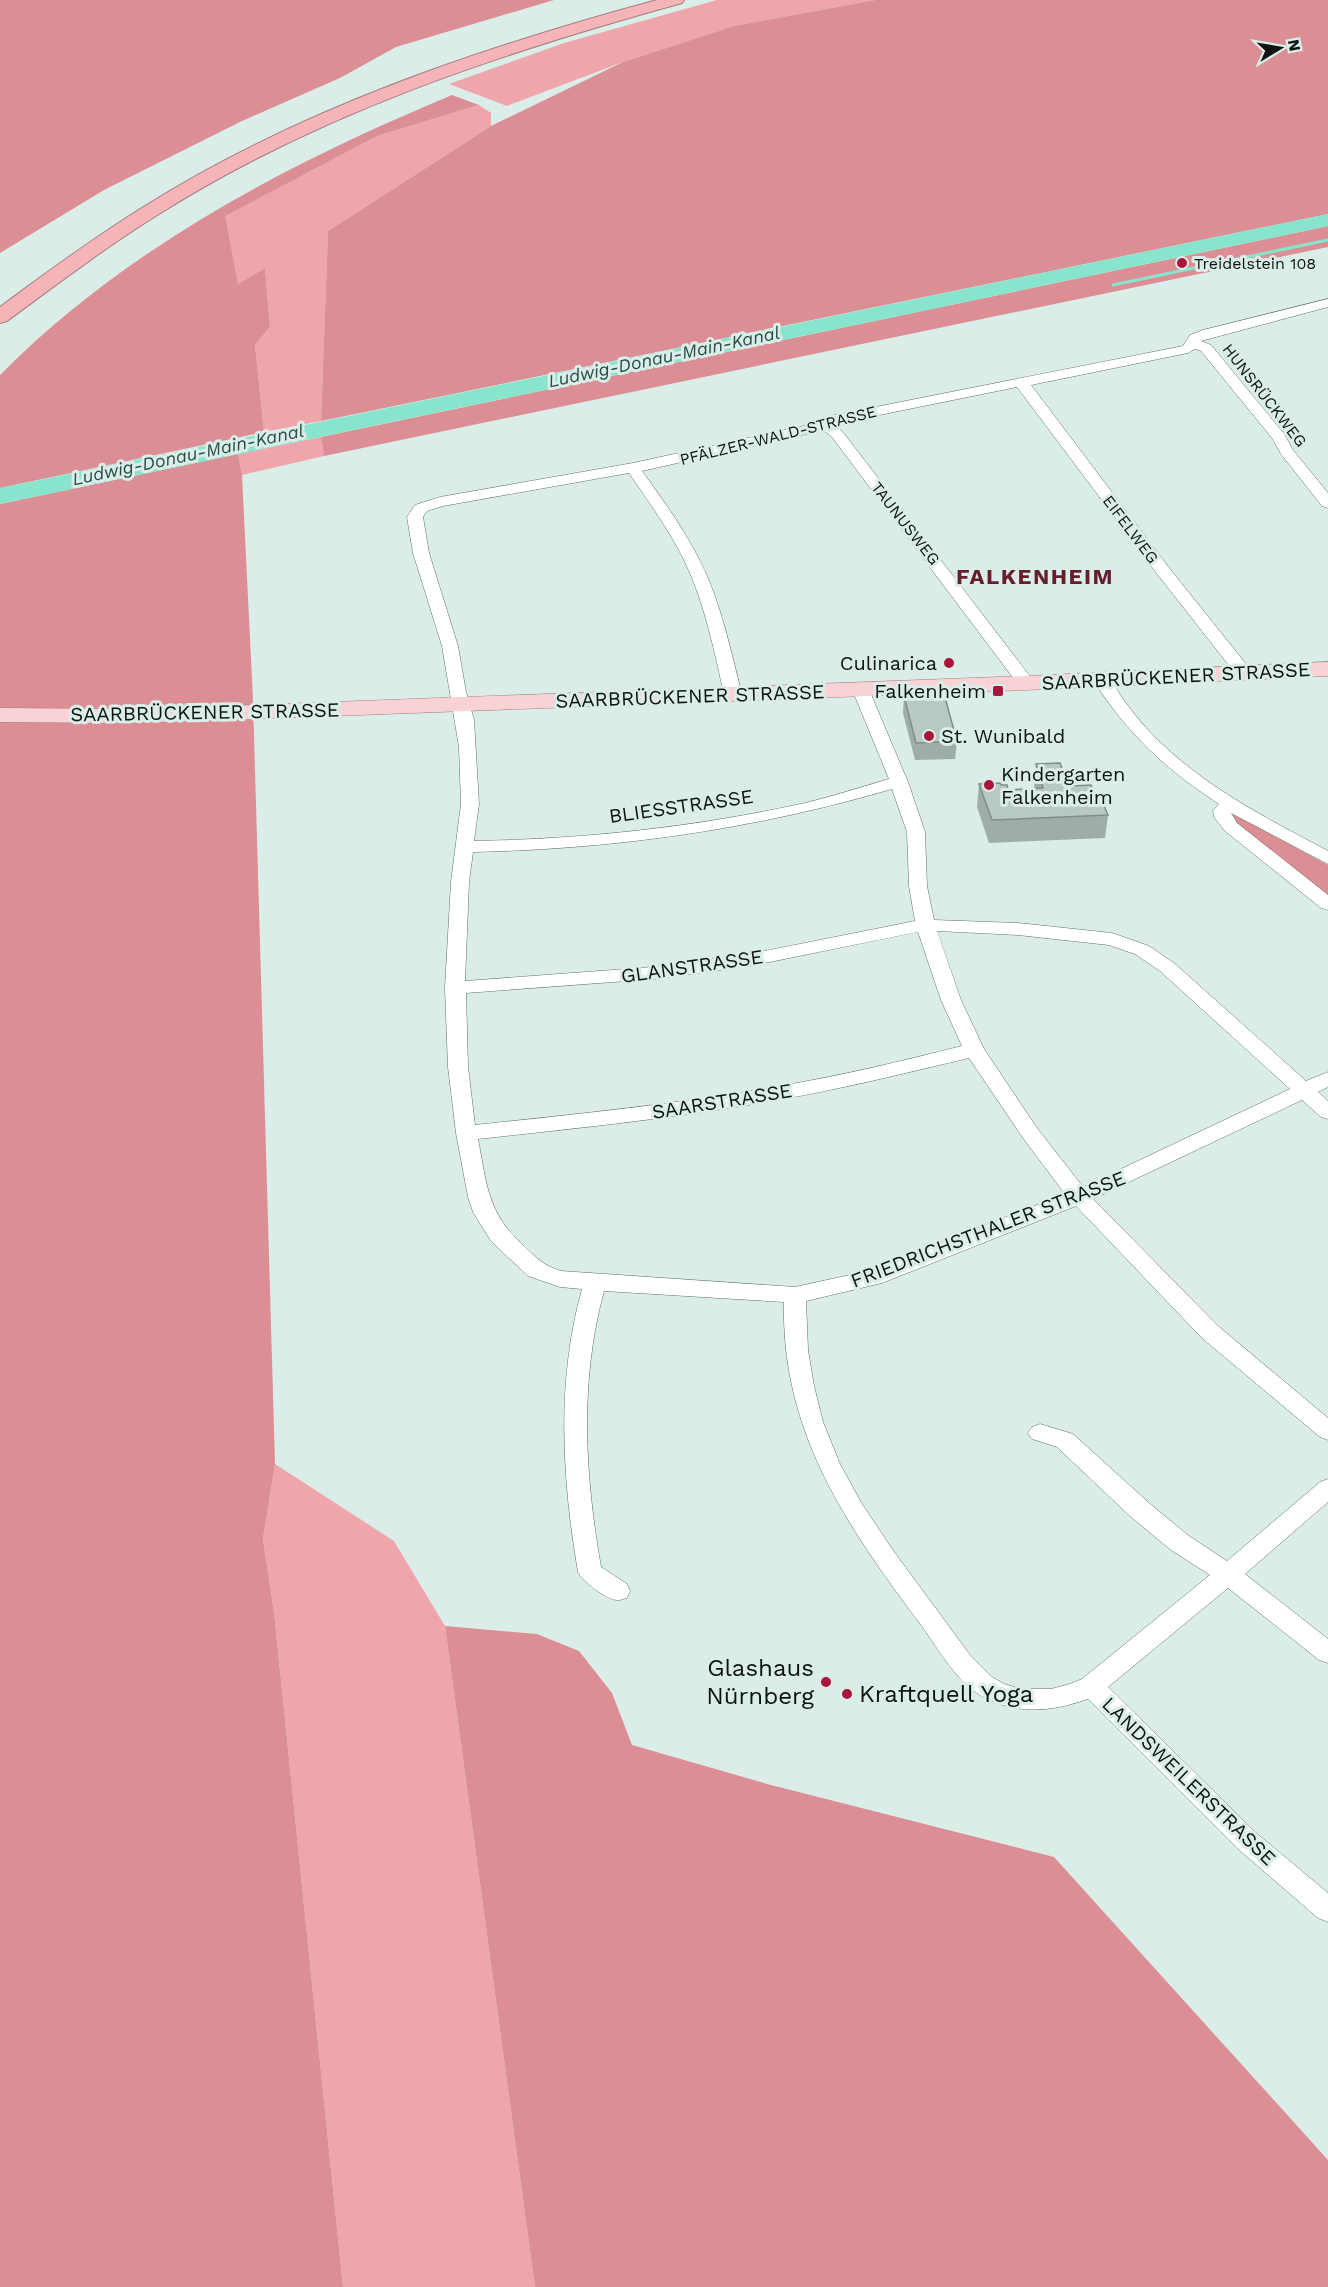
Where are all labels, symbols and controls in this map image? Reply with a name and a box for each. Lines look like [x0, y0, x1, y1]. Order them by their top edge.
north arrow [1250, 18, 1310, 78]
text: N [1284, 38, 1305, 53]
place label: Treidelstein 108 [1194, 254, 1316, 273]
marker: Treidelstein 108 [1175, 256, 1189, 270]
water label: Ludwig-Donau-Main-Kanal [546, 322, 782, 391]
street label: HUNSRÜCKWEG [1219, 340, 1311, 451]
street label: PFÄLZER-WALD-STRASSE [678, 402, 878, 469]
water label: Ludwig-Donau-Main-Kanal [70, 420, 306, 489]
street label: TAUNUSWEG [867, 478, 944, 569]
street label: EIFELWEG [1099, 492, 1162, 567]
district label: FALKENHEIM [956, 564, 1114, 589]
place label: Culinarica [840, 651, 937, 675]
marker: Culinarica [942, 656, 956, 670]
street label: SAARBRÜCKENER STRASSE [1041, 657, 1311, 695]
street label: SAARBRÜCKENER STRASSE [555, 679, 825, 713]
place label: Falkenheim [874, 679, 986, 703]
marker: Falkenheim [991, 684, 1005, 698]
street label: SAARBRÜCKENER STRASSE [70, 698, 340, 726]
place label: St. Wunibald [941, 724, 1065, 748]
marker: St. Wunibald [922, 729, 936, 743]
place label: Kindergarten Falkenheim [1001, 762, 1125, 809]
marker: Kindergarten Falkenheim [982, 778, 996, 792]
street label: BLIESSTRASSE [607, 784, 755, 828]
street label: GLANSTRASSE [619, 944, 765, 988]
street label: SAARSTRASSE [650, 1078, 794, 1124]
street label: FRIEDRICHSTHALER STRASSE [847, 1165, 1129, 1293]
place label: Glashaus Nürnberg [706, 1654, 814, 1710]
marker: Glashaus Nürnberg [819, 1675, 833, 1689]
place label: Kraftquell Yoga [859, 1680, 1033, 1708]
marker: Kraftquell Yoga [840, 1687, 854, 1701]
street label: LANDSWEILERSTRASSE [1097, 1692, 1281, 1870]

